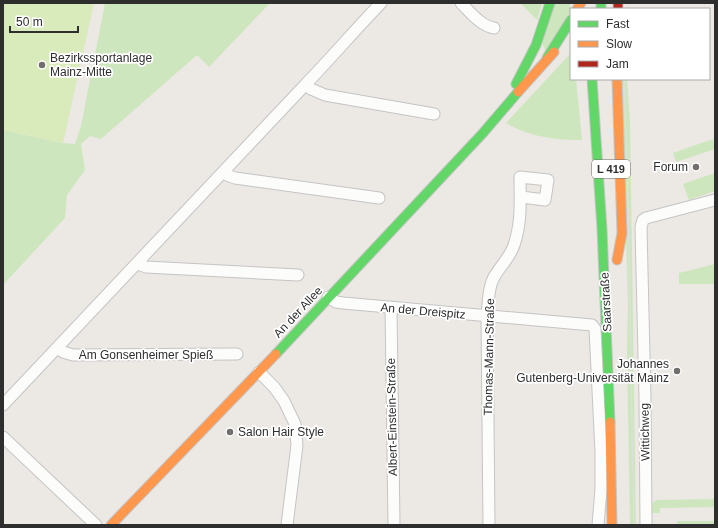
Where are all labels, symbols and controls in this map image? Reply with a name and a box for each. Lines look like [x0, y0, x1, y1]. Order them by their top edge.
scale bar [10, 8, 78, 34]
legend [570, 8, 710, 80]
text: 50 m [16, 15, 43, 29]
text: Fast [606, 17, 630, 31]
text: Slow [606, 37, 632, 51]
place label: Bezirkssportanlage Mainz-Mitte [50, 51, 152, 79]
text: Jam [606, 57, 629, 71]
marker: Bezirkssportanlage Mainz-Mitte [37, 60, 47, 70]
road number: L 419 [592, 160, 630, 178]
place label: Forum [653, 160, 688, 174]
marker: Forum [691, 162, 701, 172]
street label: Saarstraße [597, 272, 615, 332]
street label: An der Allee [271, 283, 325, 340]
street label: Thomas-Mann-Straße [481, 298, 497, 416]
street label: An der Dreispitz [380, 300, 466, 322]
street label: Am Gonsenheimer Spieß [79, 348, 213, 362]
place label: Johannes Gutenberg-Universität Mainz [516, 357, 669, 385]
street label: Albert-Einstein-Straße [384, 358, 400, 476]
marker: Johannes Gutenberg-Universität Mainz [672, 366, 682, 376]
street label: Wittichweg [637, 403, 653, 461]
place label: Salon Hair Style [238, 425, 324, 439]
marker: Salon Hair Style [225, 427, 235, 437]

